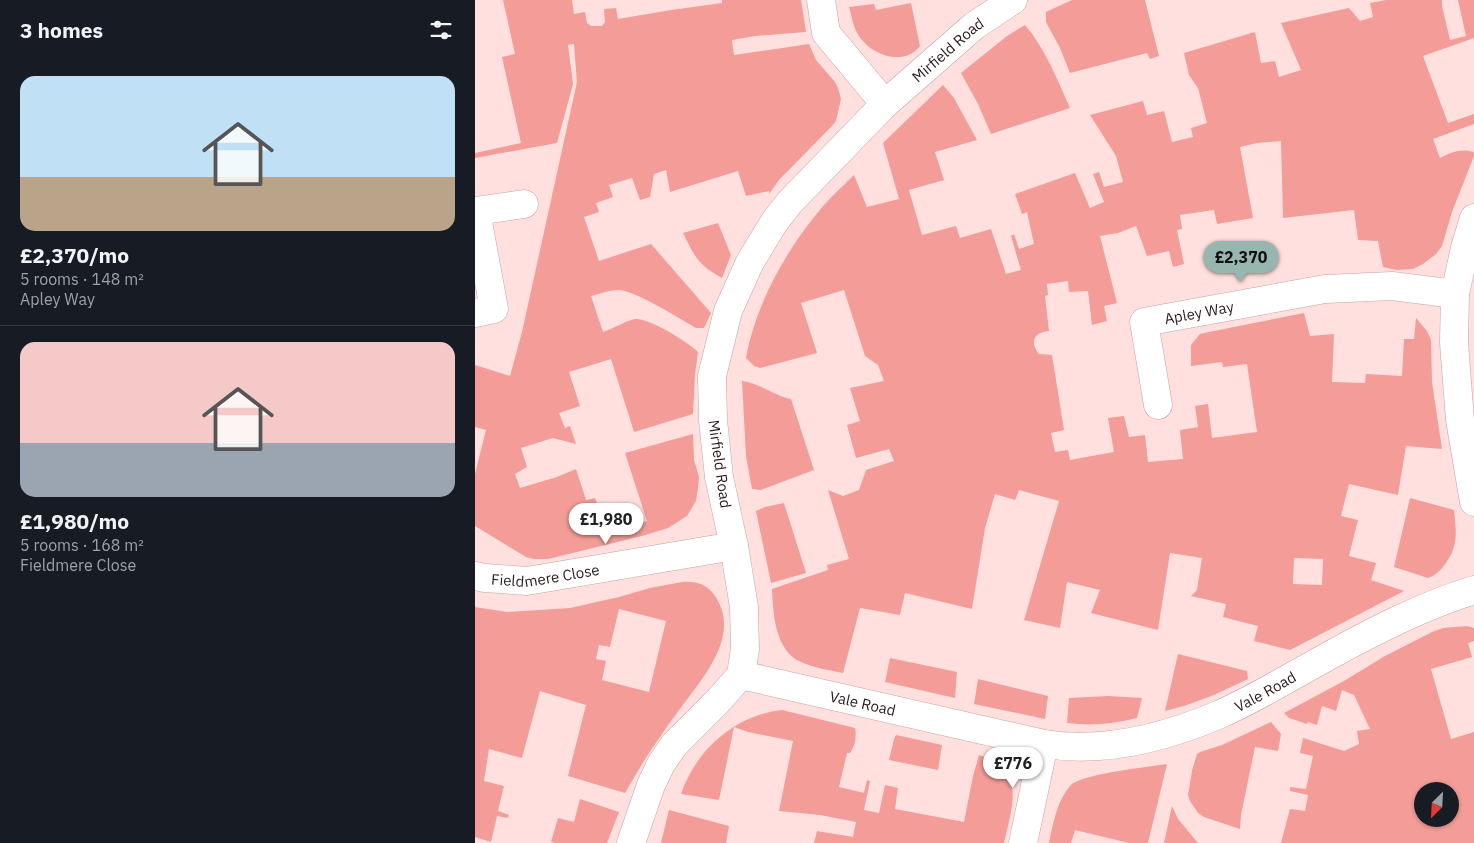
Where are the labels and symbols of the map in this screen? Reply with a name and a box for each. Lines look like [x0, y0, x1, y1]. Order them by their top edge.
street label: Mirfield Road [908, 13, 987, 86]
pin: £2,370 [1200, 240, 1282, 283]
street label: Apley Way [1163, 296, 1236, 328]
street label: Mirfield Road [704, 419, 736, 509]
pin: £1,980 [565, 502, 647, 545]
street label: Fieldmere Close [491, 559, 601, 591]
street label: Vale Road [1231, 667, 1299, 716]
street label: Vale Road [828, 686, 898, 719]
pin: £776 [983, 746, 1043, 789]
north arrow [1414, 782, 1459, 828]

